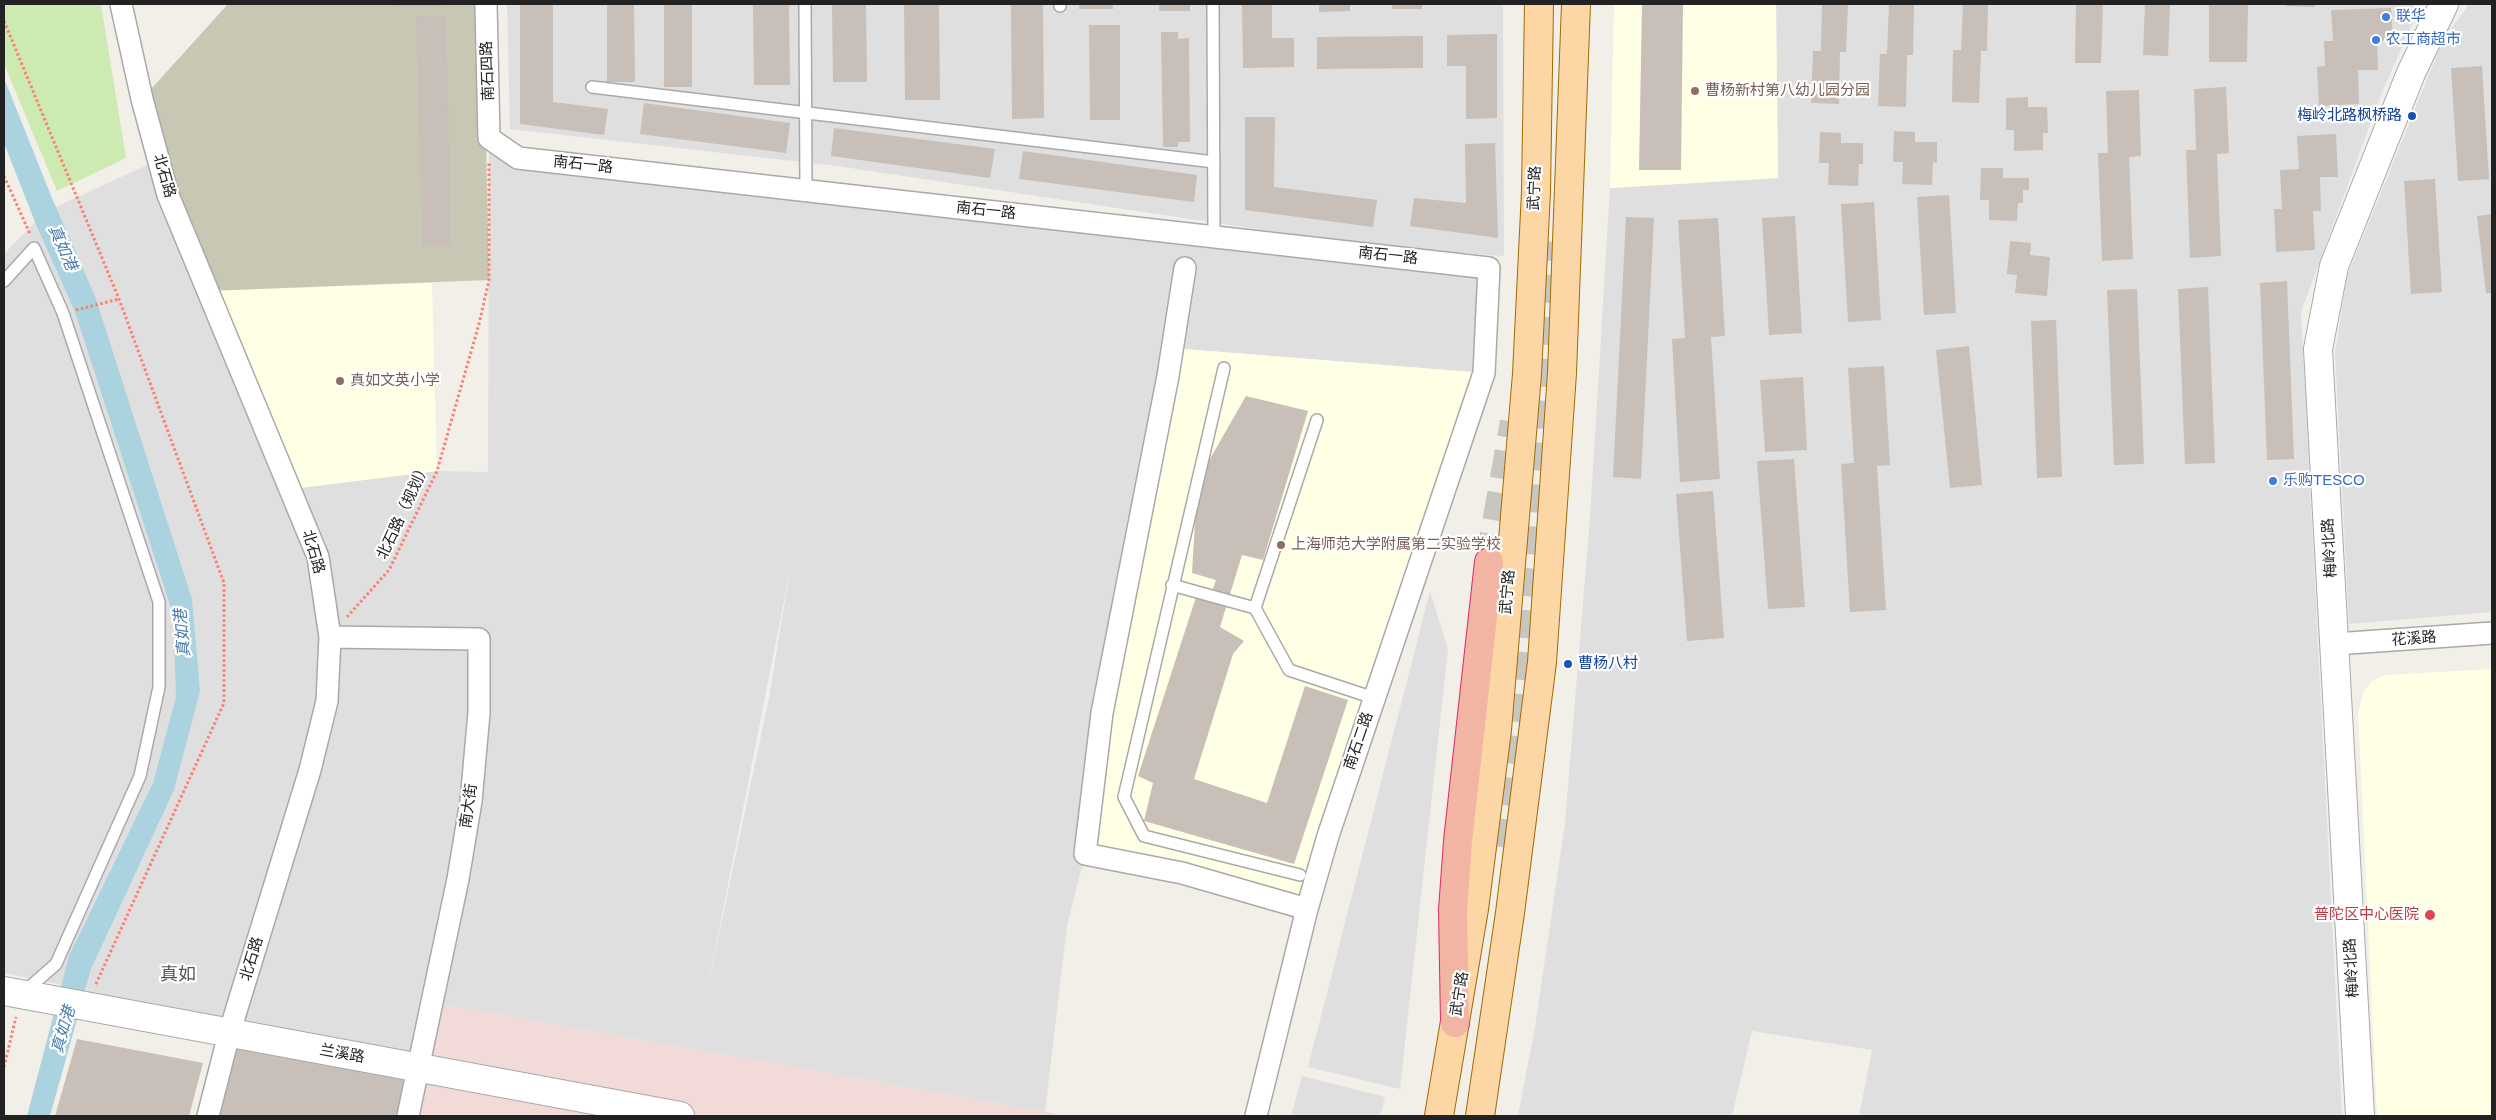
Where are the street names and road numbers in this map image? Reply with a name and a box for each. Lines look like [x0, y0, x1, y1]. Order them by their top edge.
street label: 南石四路 [478, 41, 498, 101]
street label: 北石路 [149, 152, 179, 200]
street label: 南石一路 [552, 153, 614, 177]
street label: 武宁路 [1525, 165, 1545, 211]
street label: 南石一路 [955, 199, 1017, 223]
street label: 南石一路 [1357, 244, 1419, 268]
street label: 北石路（规划） [374, 460, 434, 562]
street label: 梅岭北路 [2319, 518, 2341, 578]
street label: 北石路 [298, 528, 328, 576]
street label: 武宁路 [1497, 569, 1519, 615]
street label: 花溪路 [2391, 628, 2437, 650]
street label: 南石二路 [1341, 710, 1377, 772]
street label: 南大街 [457, 782, 481, 830]
street label: 北石路 [237, 935, 267, 983]
street label: 梅岭北路 [2341, 938, 2363, 998]
street label: 武宁路 [1448, 970, 1472, 1018]
street label: 兰溪路 [318, 1041, 366, 1067]

